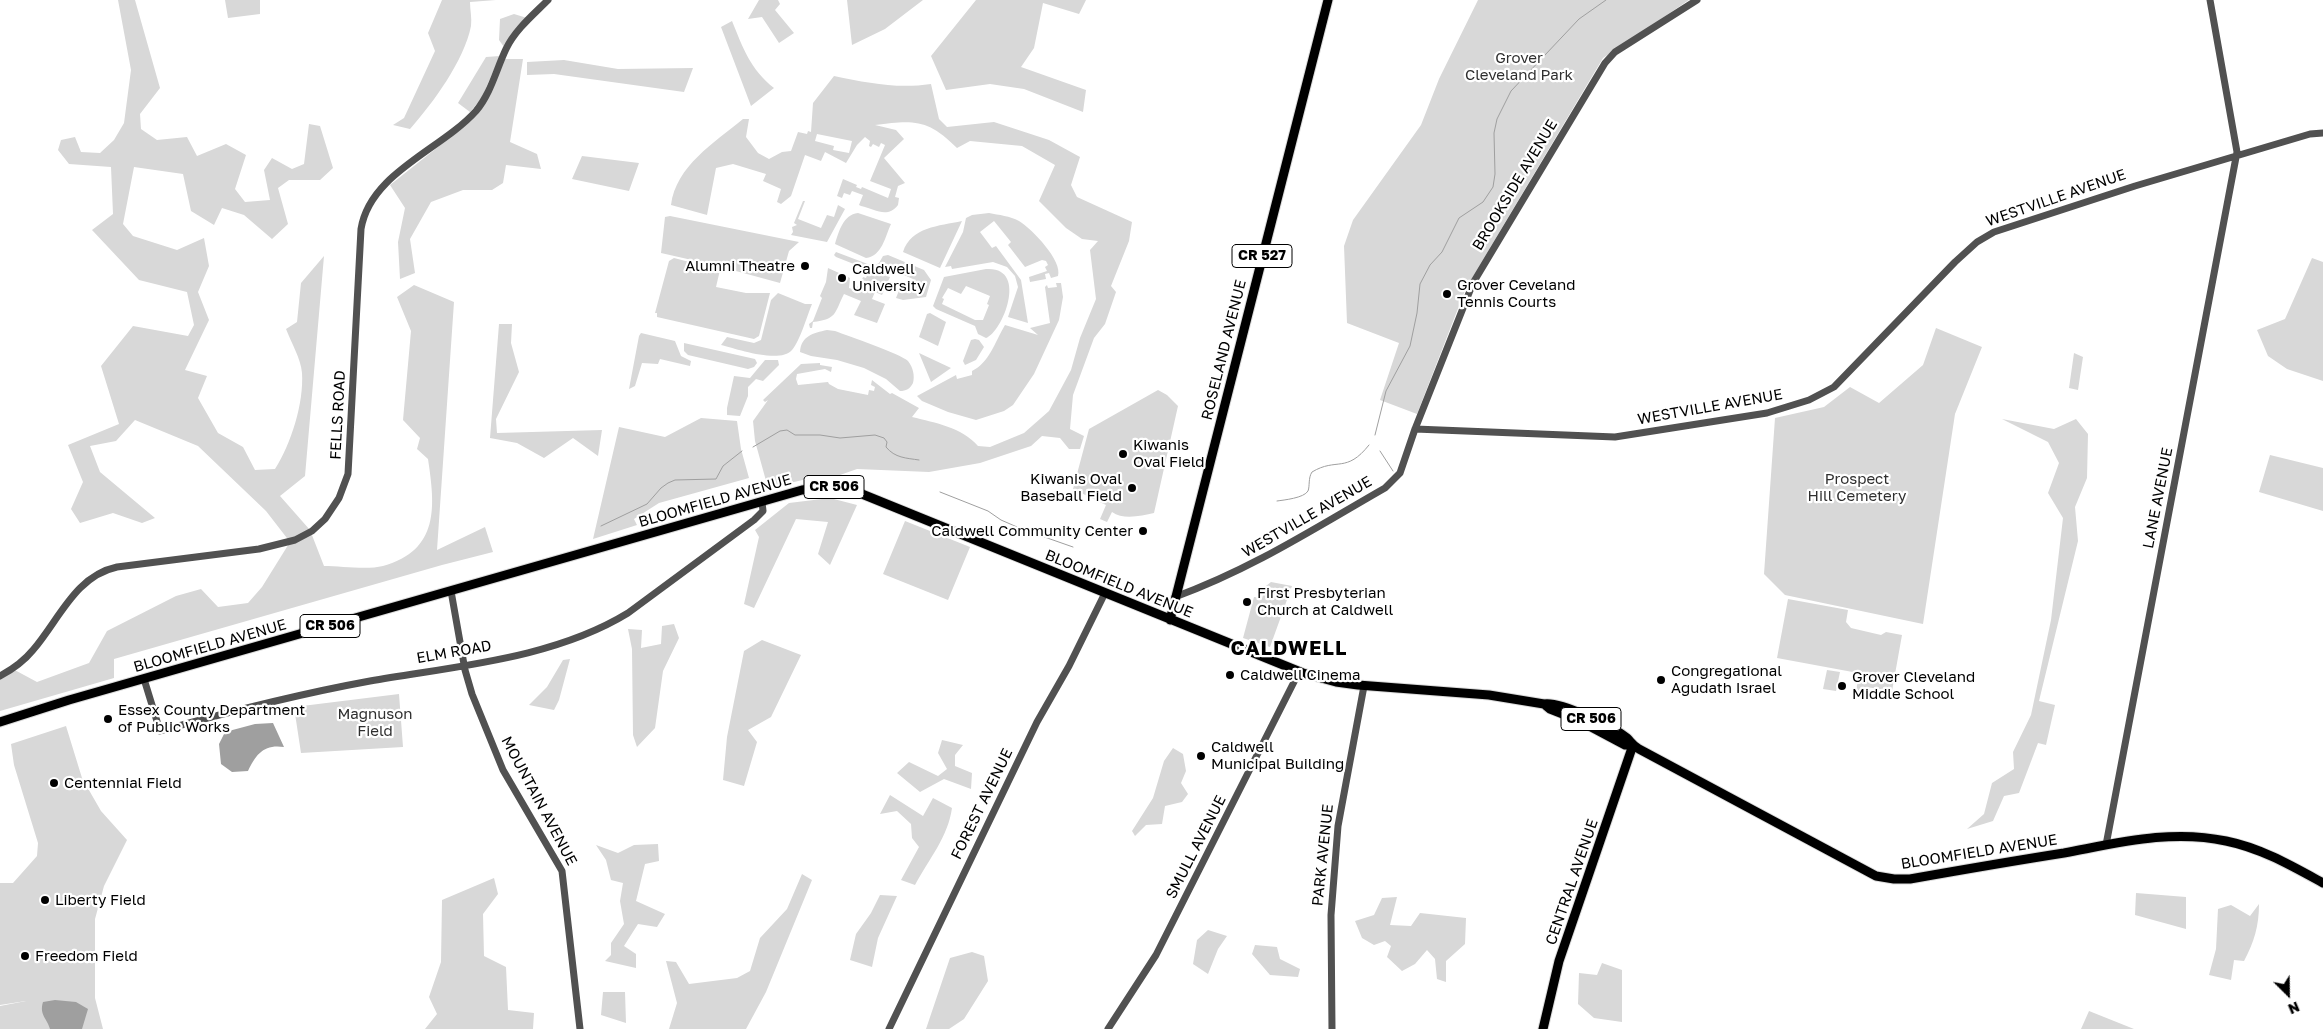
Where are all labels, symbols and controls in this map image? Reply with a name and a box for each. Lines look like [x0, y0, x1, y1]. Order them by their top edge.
park label: Grover Cleveland Park [1465, 49, 1573, 84]
street label: BROOKSIDE AVENUE [1469, 116, 1561, 254]
street label: WESTVILLE AVENUE [1984, 166, 2128, 230]
road number: CR 527 [1232, 245, 1292, 268]
place label: Alumni Theatre [685, 257, 795, 275]
marker: Alumni Theatre [799, 260, 811, 272]
place label: Caldwell University [852, 260, 926, 295]
marker: Caldwell University [836, 272, 848, 284]
place label: Grover Ceveland Tennis Courts [1457, 276, 1575, 311]
street label: ROSELAND AVENUE [1198, 278, 1250, 422]
marker: Grover Ceveland Tennis Courts [1441, 288, 1453, 300]
street label: FELLS ROAD [327, 370, 349, 460]
street label: WESTVILLE AVENUE [1636, 385, 1784, 429]
place label: Kiwanis Oval Field [1133, 436, 1205, 471]
street label: LANE AVENUE [2139, 446, 2177, 550]
marker: Kiwanis Oval Field [1117, 448, 1129, 460]
place label: Kiwanis Oval Baseball Field [1020, 470, 1122, 505]
park label: Prospect Hill Cemetery [1807, 470, 1907, 505]
street label: BLOOMFIELD AVENUE [637, 471, 793, 531]
street label: WESTVILLE AVENUE [1239, 472, 1375, 562]
road number: CR 506 [804, 476, 864, 498]
marker: Kiwanis Oval Baseball Field [1126, 482, 1138, 494]
place label: Caldwell Community Center [931, 522, 1133, 540]
marker: Caldwell Community Center [1137, 525, 1149, 537]
street label: BLOOMFIELD AVENUE [1042, 546, 1196, 622]
place label: First Presbyterian Church at Caldwell [1257, 584, 1393, 619]
marker: First Presbyterian Church at Caldwell [1241, 596, 1253, 608]
road number: CR 506 [300, 614, 360, 638]
street label: BLOOMFIELD AVENUE [132, 616, 288, 676]
street label: ELM ROAD [415, 637, 493, 667]
district label: CALDWELL [1230, 637, 1348, 661]
place label: Congregational Agudath Israel [1671, 662, 1782, 697]
place label: Caldwell Cinema [1240, 666, 1360, 684]
place label: Grover Cleveland Middle School [1852, 668, 1975, 703]
marker: Caldwell Cinema [1224, 669, 1236, 681]
marker: Congregational Agudath Israel [1655, 674, 1667, 686]
marker: Grover Cleveland Middle School [1836, 680, 1848, 692]
place label: Essex County Department of Public Works [118, 701, 305, 736]
park label: Magnuson Field [337, 705, 413, 740]
road number: CR 506 [1561, 708, 1621, 731]
marker: Essex County Department of Public Works [102, 713, 114, 725]
street label: MOUNTAIN AVENUE [497, 733, 581, 869]
place label: Caldwell Municipal Building [1211, 738, 1344, 773]
street label: FOREST AVENUE [947, 746, 1017, 862]
marker: Caldwell Municipal Building [1195, 750, 1207, 762]
place label: Centennial Field [64, 774, 182, 792]
marker: Centennial Field [48, 777, 60, 789]
street label: SMULL AVENUE [1162, 792, 1230, 902]
street label: PARK AVENUE [1309, 803, 1337, 907]
street label: CENTRAL AVENUE [1542, 817, 1602, 947]
street label: BLOOMFIELD AVENUE [1900, 831, 2058, 873]
place label: Liberty Field [55, 891, 146, 909]
marker: Liberty Field [39, 894, 51, 906]
place label: Freedom Field [35, 947, 138, 965]
marker: Freedom Field [19, 950, 31, 962]
north arrow [2263, 969, 2313, 1019]
text: N [2286, 998, 2302, 1018]

